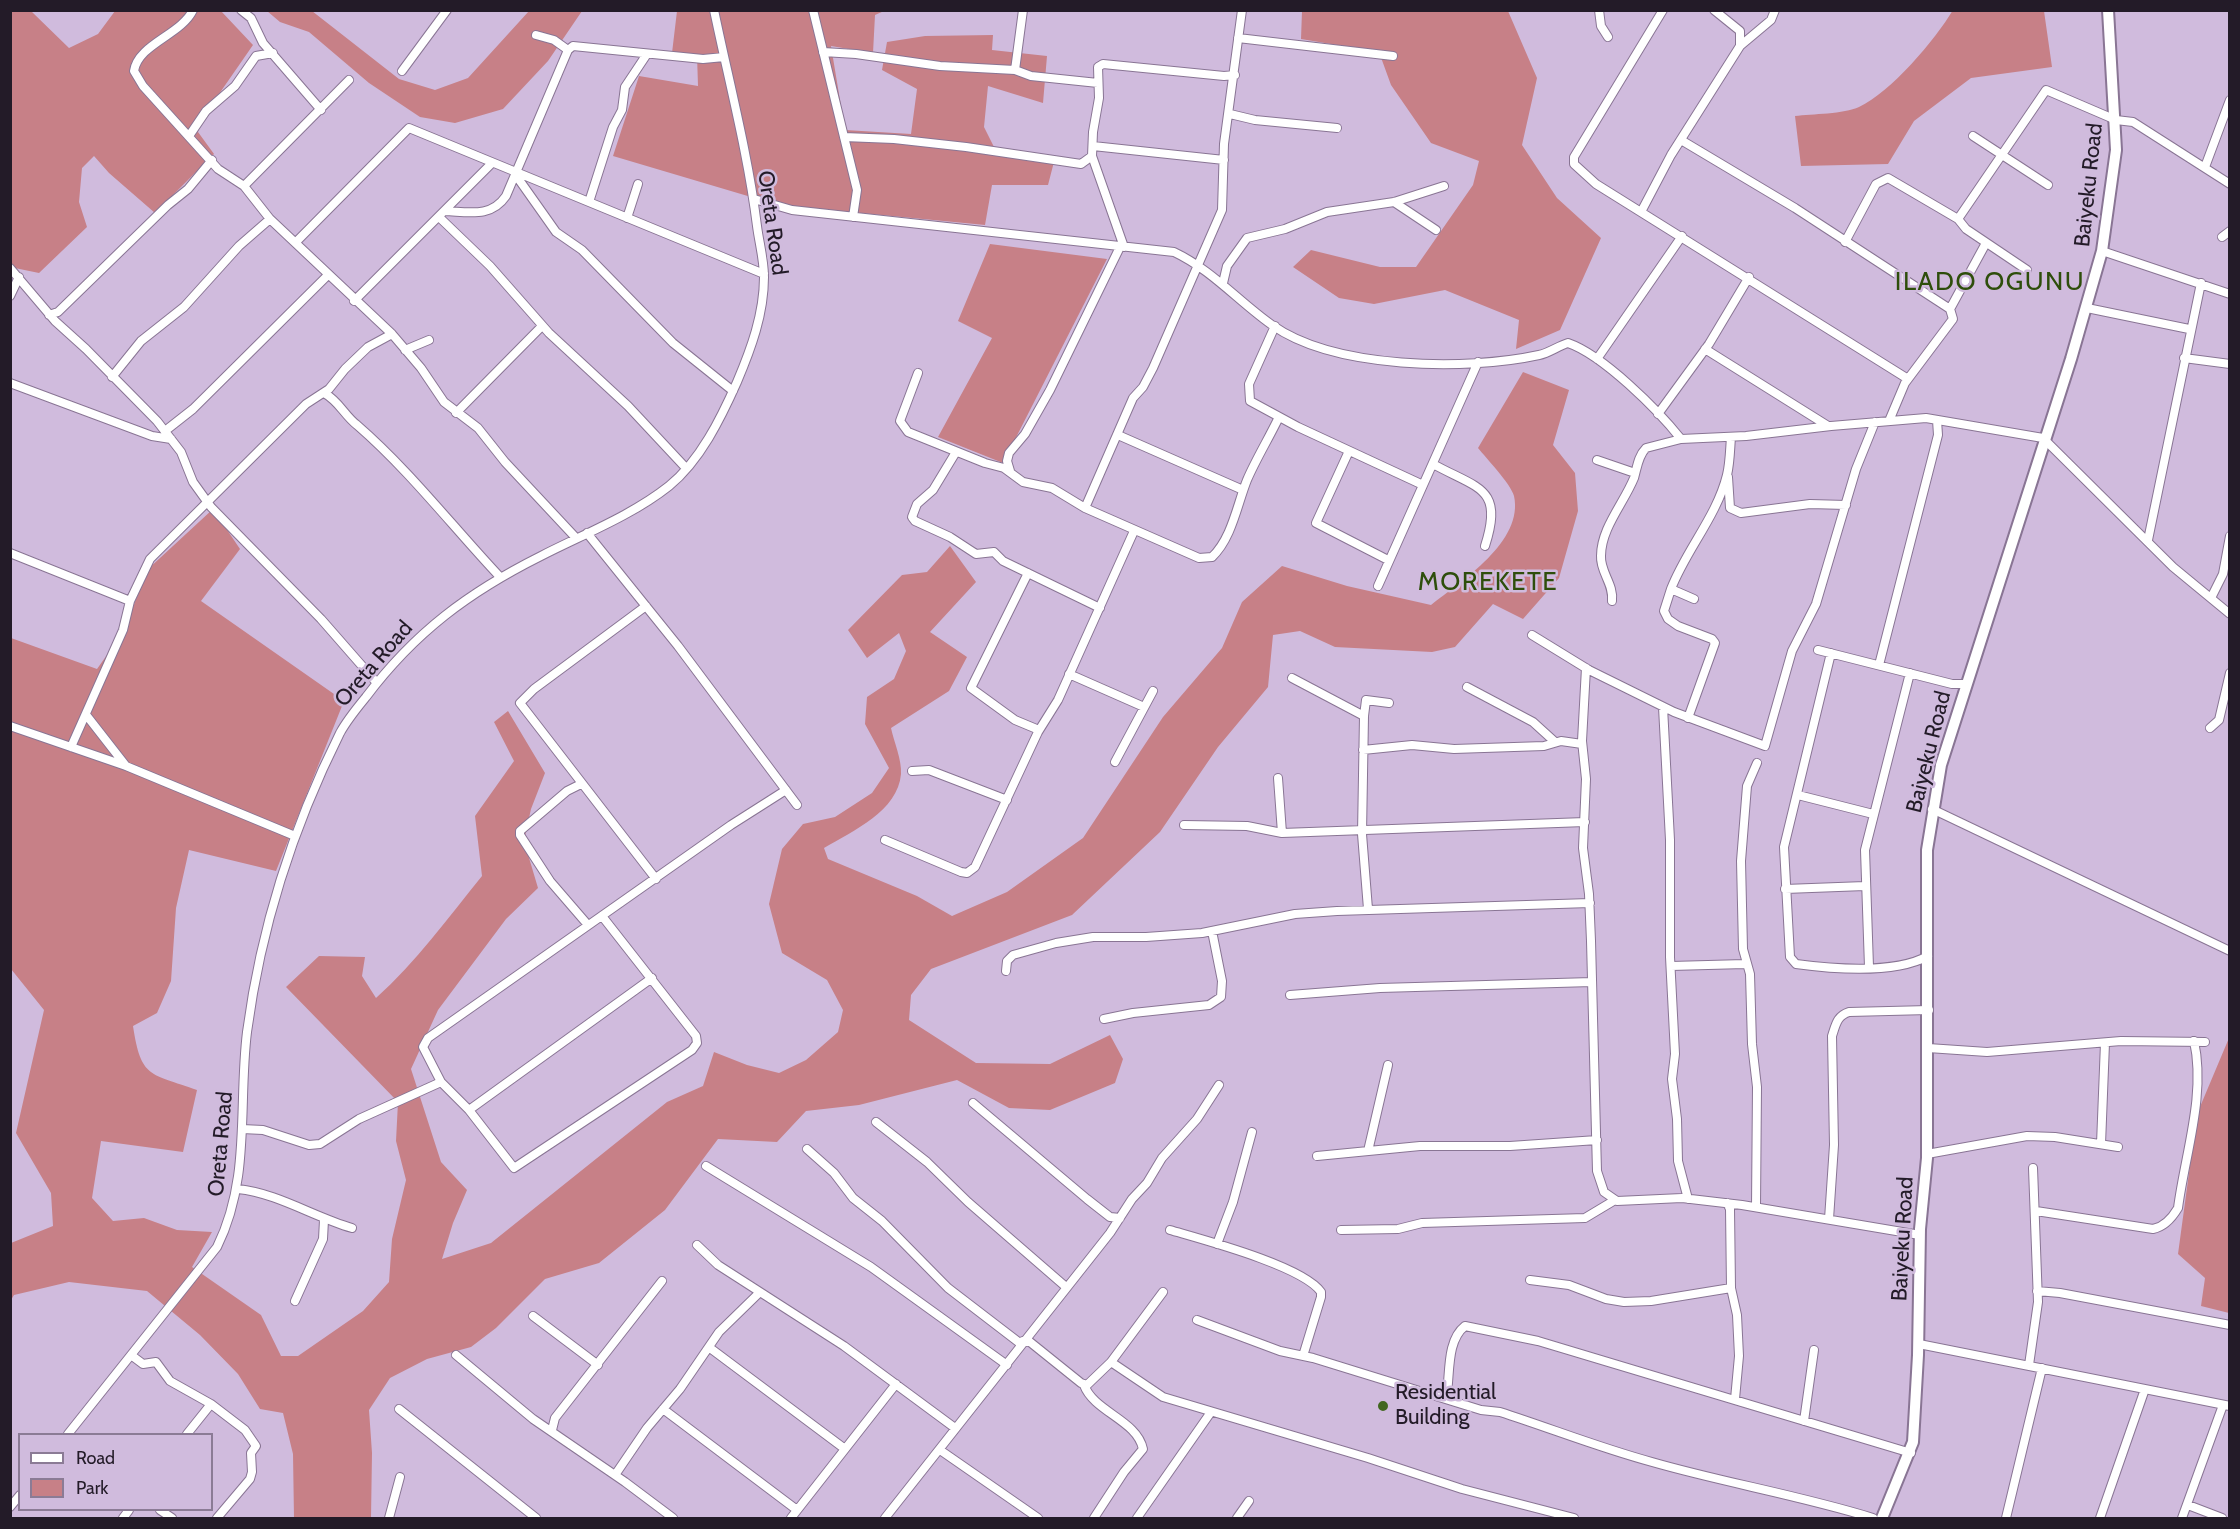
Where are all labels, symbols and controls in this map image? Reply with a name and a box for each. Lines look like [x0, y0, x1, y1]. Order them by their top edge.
street label: Baiyeku Road [2069, 122, 2109, 248]
street label: Oreta Road [752, 169, 792, 277]
district label: ILADO OGUNU [1895, 266, 2085, 298]
district label: MOREKETE [1418, 566, 1558, 598]
street label: Oreta Road [329, 616, 419, 712]
street label: Baiyeku Road [1901, 688, 1957, 816]
street label: Oreta Road [203, 1090, 239, 1198]
street label: Baiyeku Road [1887, 1176, 1919, 1302]
place label: Residential Building [1395, 1380, 1496, 1432]
marker: Residential Building [1376, 1399, 1390, 1413]
legend [18, 1433, 213, 1511]
text: Road [76, 1447, 115, 1469]
text: Park [76, 1477, 108, 1499]

